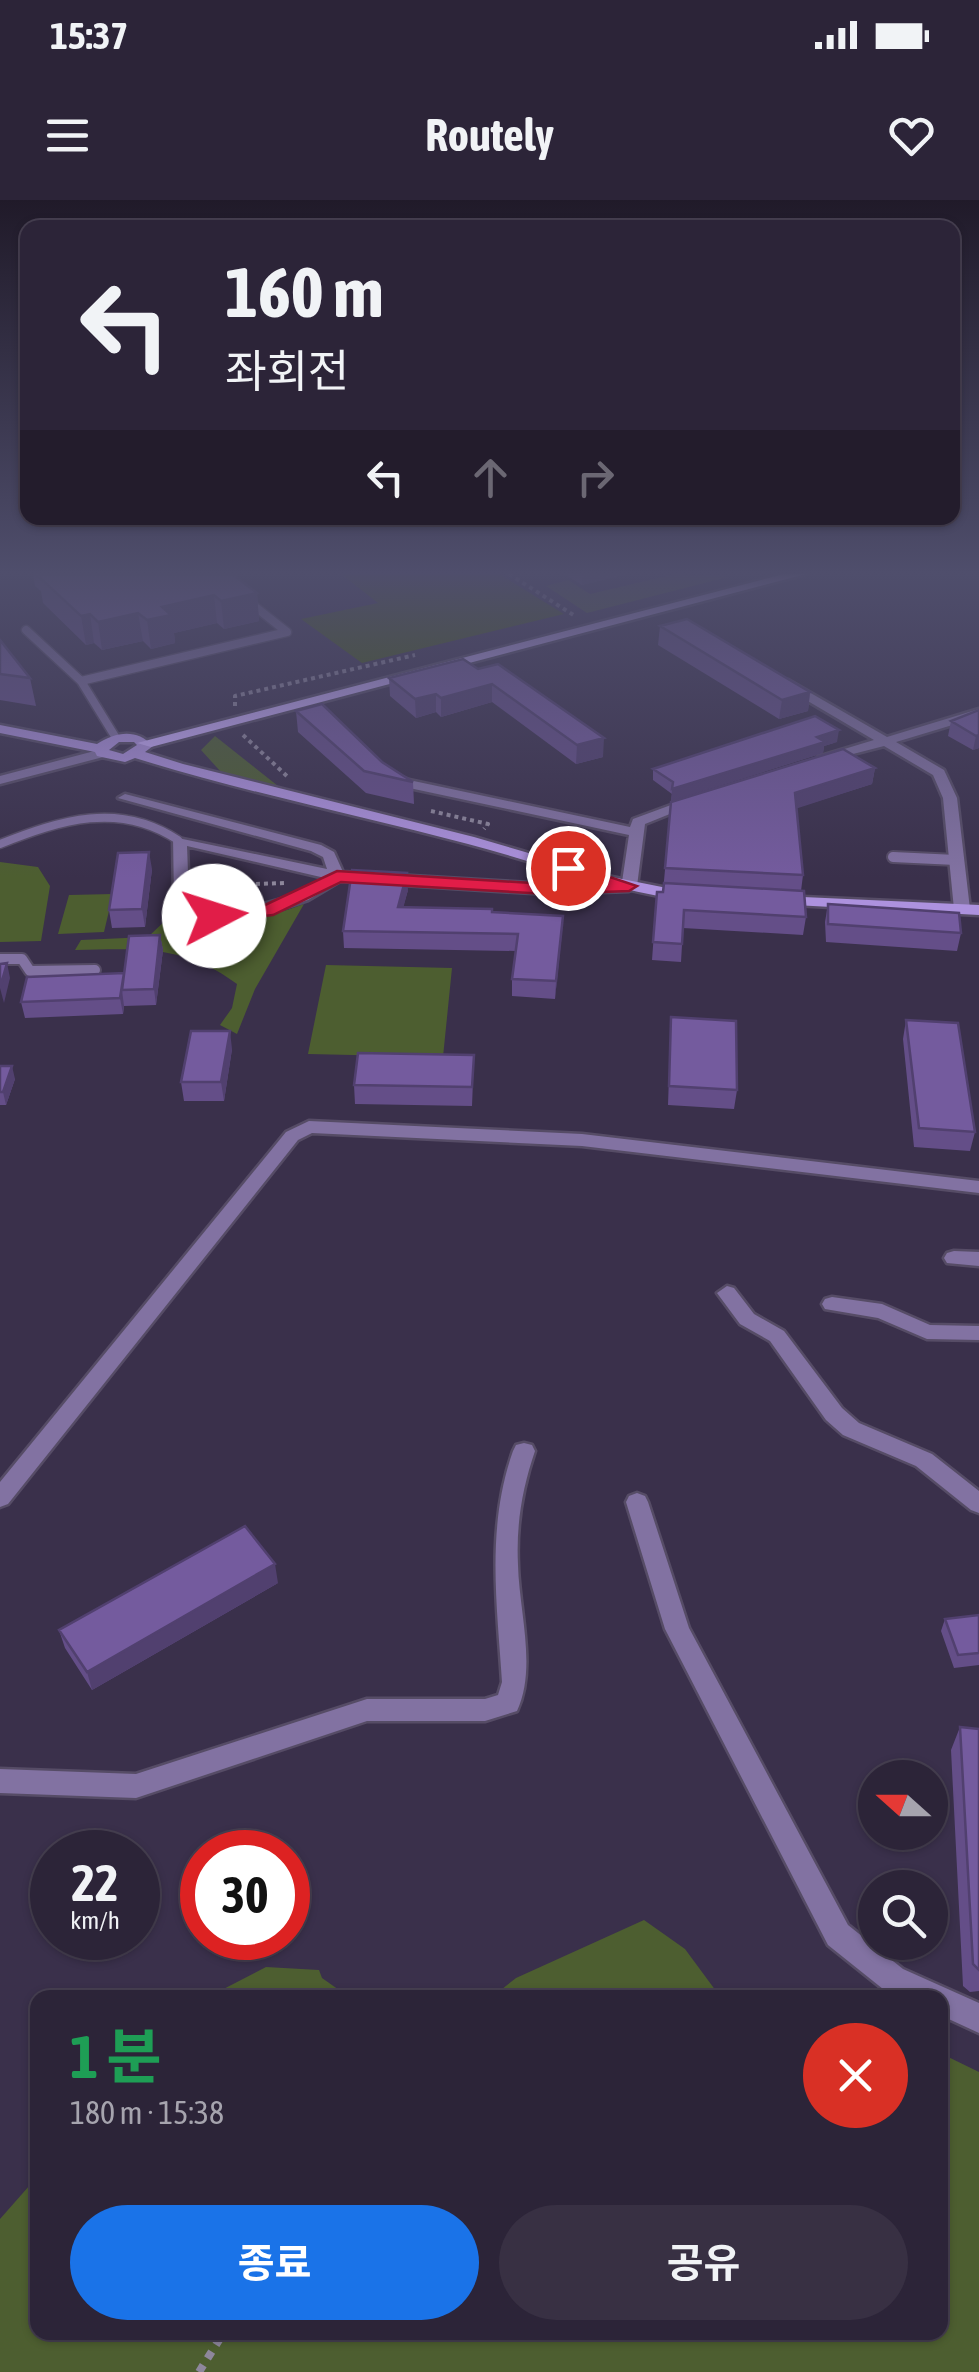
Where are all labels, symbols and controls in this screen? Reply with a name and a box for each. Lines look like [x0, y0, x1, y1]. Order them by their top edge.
text: 15:37 [50, 14, 128, 57]
icon: menu [40, 108, 95, 163]
icon: heart [884, 108, 939, 163]
text: Routely [425, 109, 554, 161]
text: 160 m [225, 252, 384, 332]
icon: left [60, 260, 190, 390]
text: 좌회전 [225, 345, 349, 397]
icon: left [358, 450, 413, 505]
icon: ahead [463, 450, 518, 505]
icon: right [568, 450, 623, 505]
pin [526, 826, 611, 911]
icon: arrive [541, 841, 596, 896]
position arrow [162, 864, 266, 968]
north arrow [858, 1760, 948, 1850]
map controls [858, 1760, 948, 1960]
speed limit sign: 30 [180, 1830, 310, 1960]
text: 22 [71, 1854, 118, 1912]
button: search [858, 1870, 948, 1960]
text: km/h [70, 1906, 120, 1934]
text: 1 분 [70, 2022, 162, 2091]
button: close [803, 2023, 908, 2128]
text: 180 m · 15:38 [70, 2094, 224, 2131]
button: 종료 [70, 2205, 479, 2320]
button: 공유 [499, 2205, 908, 2320]

